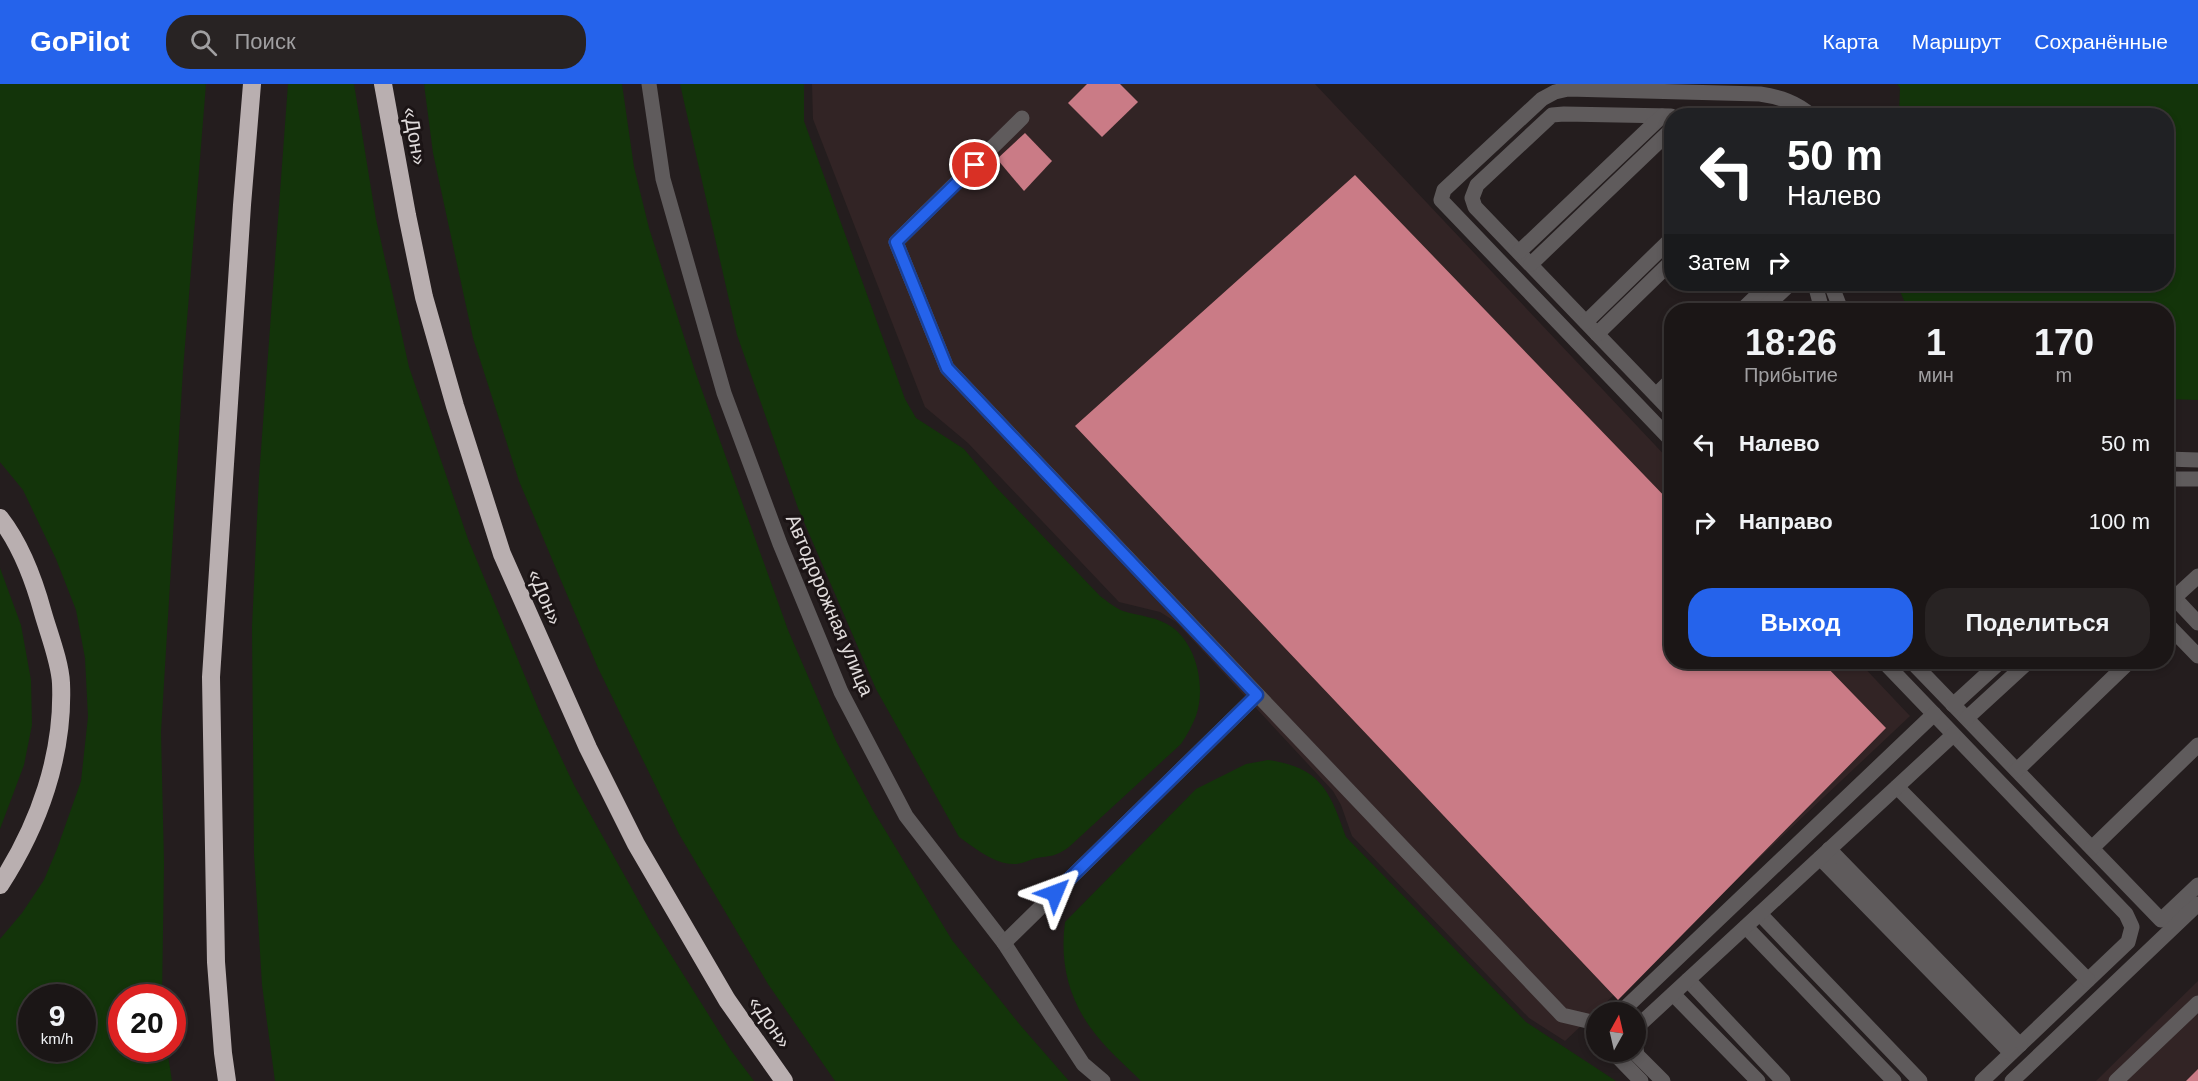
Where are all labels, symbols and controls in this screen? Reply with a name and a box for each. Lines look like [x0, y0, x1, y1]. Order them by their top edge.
search box [166, 15, 586, 69]
text: GoPilot [30, 26, 130, 57]
icon: search [187, 26, 220, 59]
text: Поиск [235, 29, 296, 54]
text: Карта [1823, 30, 1879, 53]
text: Маршрут [1912, 30, 2001, 53]
text: Сохранённые [2034, 30, 2168, 53]
street label: «Дон» [399, 105, 431, 167]
icon: left [1688, 132, 1766, 210]
text: 50 m [1787, 132, 1883, 179]
pin [949, 139, 1000, 190]
icon: arrive [958, 148, 991, 181]
text: Налево [1787, 181, 1881, 211]
icon: right [1762, 246, 1795, 279]
text: Затем [1688, 250, 1750, 275]
text: 18:26 [1745, 322, 1837, 363]
text: 1 [1926, 322, 1946, 363]
text: 170 [2034, 322, 2094, 363]
text: Прибытие [1744, 364, 1838, 386]
text: мин [1918, 364, 1954, 386]
text: m [2056, 364, 2072, 386]
icon: left [1688, 428, 1721, 461]
text: Налево [1739, 431, 1820, 456]
text: 50 m [2101, 431, 2150, 456]
icon: right [1688, 506, 1721, 539]
text: Направо [1739, 509, 1833, 534]
text: 100 m [2089, 509, 2150, 534]
street label: Автодорожная улица [782, 511, 879, 700]
street label: «Дон» [524, 566, 566, 628]
button: Выход [1688, 588, 1913, 657]
button: Поделиться [1925, 588, 2150, 657]
position arrow [1023, 861, 1087, 925]
speed limit sign: 20 [108, 984, 186, 1062]
street label: «Дон» [744, 992, 796, 1052]
text: 9 [49, 999, 65, 1032]
north arrow [1586, 1002, 1646, 1062]
map controls [1586, 1002, 1646, 1062]
text: km/h [41, 1030, 73, 1047]

